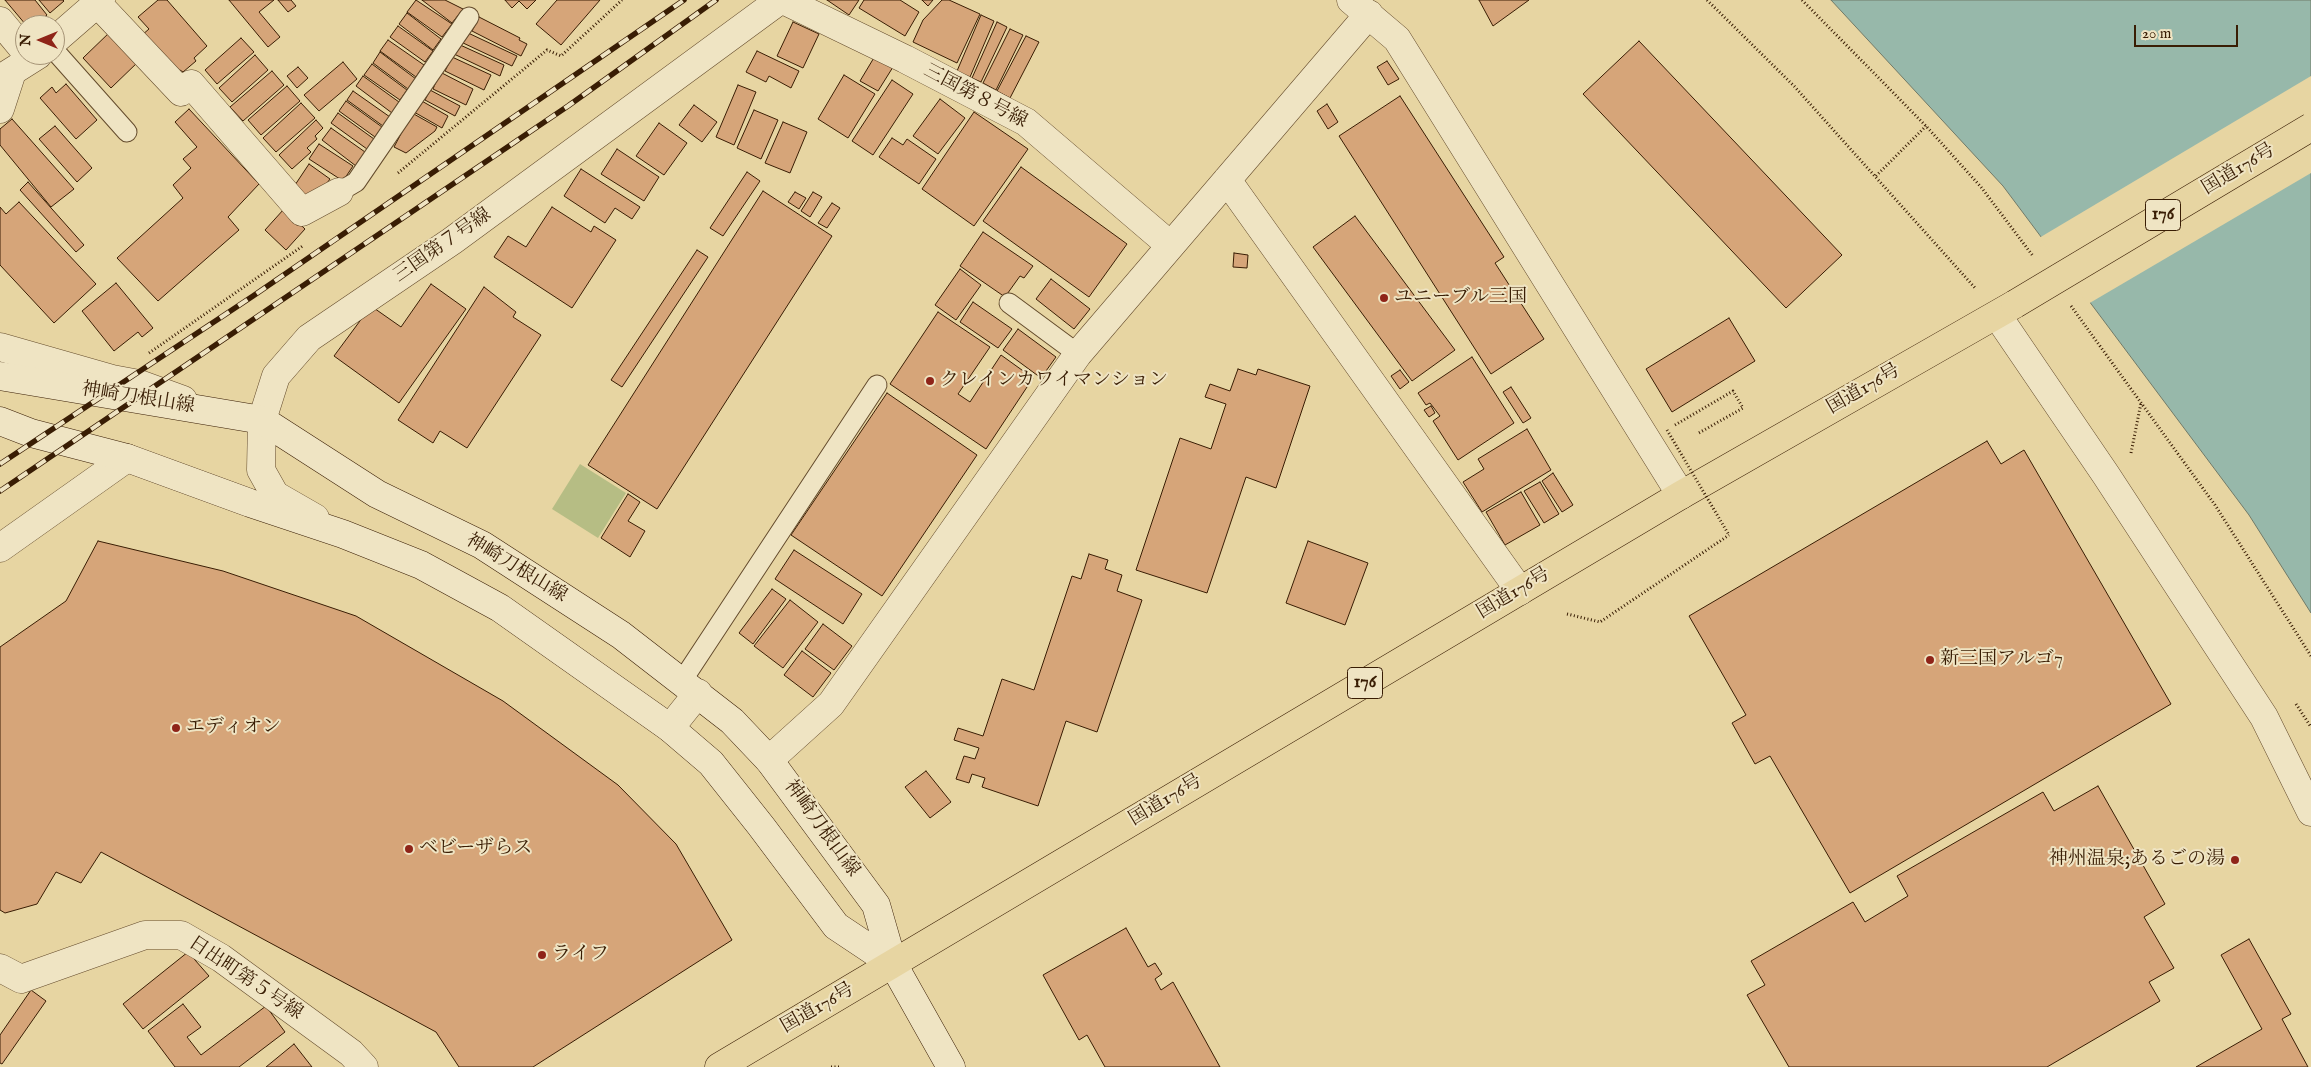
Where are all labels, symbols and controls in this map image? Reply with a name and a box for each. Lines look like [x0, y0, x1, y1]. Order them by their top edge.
north arrow [15, 15, 65, 65]
scale bar [2136, 15, 2240, 47]
text: 20 m [2142, 24, 2171, 43]
text: N [17, 34, 35, 46]
street label: 三国第８号線 [919, 60, 1031, 134]
street label: 国道176号 [2198, 139, 2280, 201]
road number: 176 [2146, 200, 2180, 230]
street label: 三国第７号線 [390, 204, 496, 288]
place label: ユニーブル三国 [1394, 287, 1527, 309]
marker: ユニーブル三国 [1378, 292, 1390, 304]
street label: 国道176号 [1823, 360, 1905, 420]
place label: クレインカワイマンション [940, 370, 1168, 392]
marker: クレインカワイマンション [924, 375, 936, 387]
street label: 神崎刀根山線 [80, 379, 196, 419]
street label: 神崎刀根山線 [461, 530, 571, 608]
street label: 国道176号 [1473, 563, 1555, 625]
place label: 新三国アルゴ7 [1940, 649, 2063, 671]
marker: 新三国アルゴ7 [1924, 654, 1936, 666]
road number: 176 [1348, 668, 1382, 698]
place label: エディオン [186, 717, 281, 739]
marker: エディオン [170, 722, 182, 734]
street label: 国道176号 [1125, 770, 1207, 832]
street label: 神崎刀根山線 [778, 776, 864, 882]
place label: ベビーザらス [419, 838, 532, 860]
marker: ベビーザらス [403, 843, 415, 855]
place label: 神州温泉;あるごの湯 [2049, 849, 2225, 871]
marker: 神州温泉;あるごの湯 [2229, 854, 2241, 866]
street label: 日出町第５号線 [183, 932, 307, 1026]
place label: ライフ [552, 944, 609, 966]
marker: ライフ [536, 949, 548, 961]
street label: 国道176号 [777, 979, 859, 1039]

